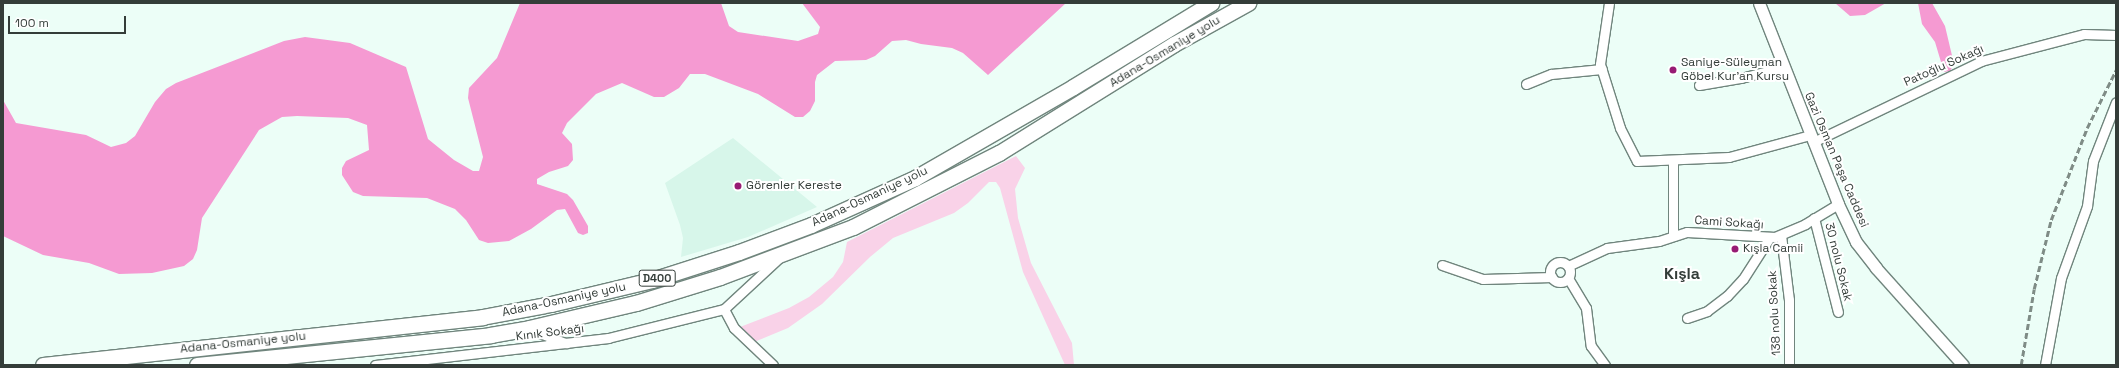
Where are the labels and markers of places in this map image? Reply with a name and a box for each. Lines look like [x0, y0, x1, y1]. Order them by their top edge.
place label: Saniye-Süleyman Göbel Kur'an Kursu [1681, 56, 1789, 84]
marker: Saniye-Süleyman Göbel Kur'an Kursu [1668, 65, 1678, 75]
place label: Görenler Kereste [746, 179, 842, 193]
marker: Görenler Kereste [733, 181, 743, 191]
place label: Kışla Camii [1743, 242, 1803, 256]
marker: Kışla Camii [1730, 244, 1740, 254]

